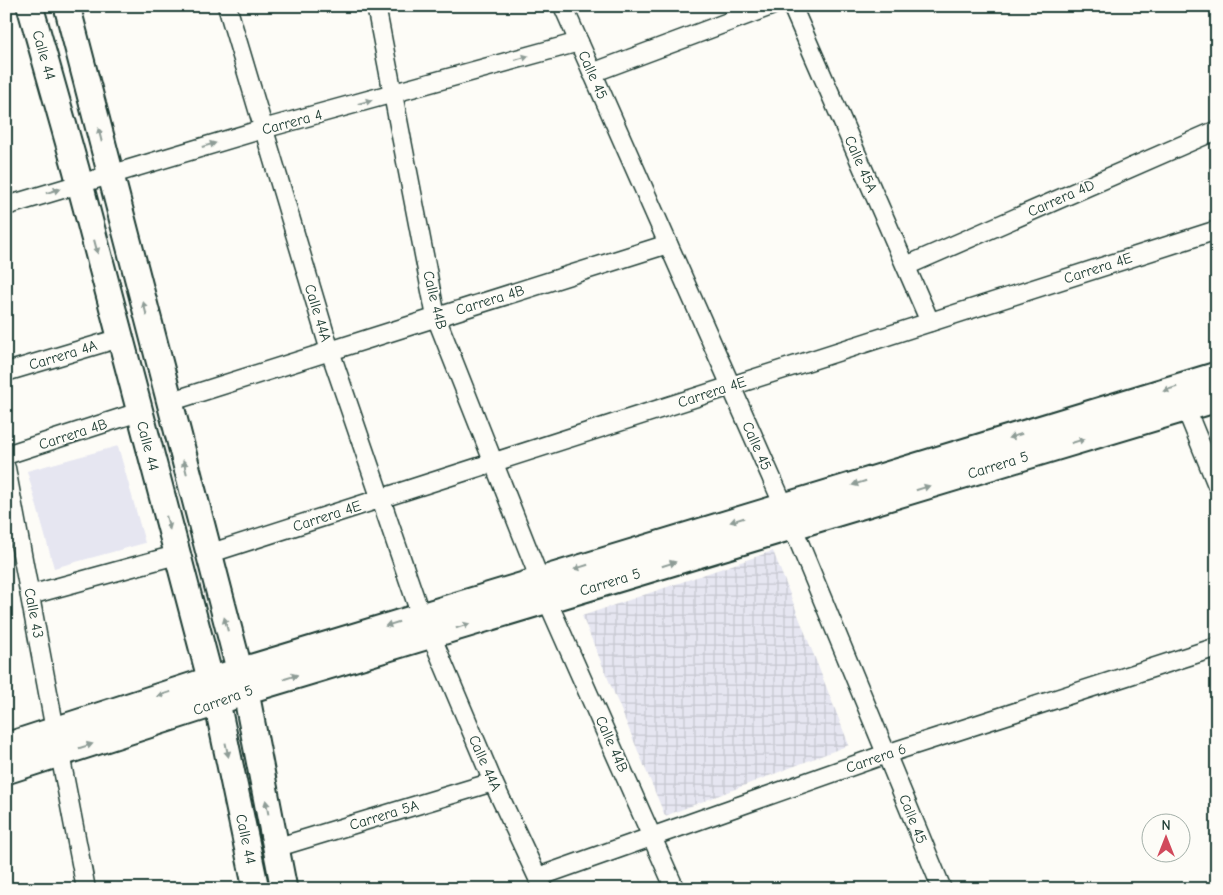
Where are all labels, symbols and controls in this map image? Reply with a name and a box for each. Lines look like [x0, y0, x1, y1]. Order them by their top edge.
street label: Calle 44 [28, 28, 60, 82]
street label: Calle 45 [574, 48, 612, 102]
one-way arrow [514, 54, 529, 62]
one-way arrow [358, 98, 373, 106]
street label: Carrera 4 [260, 105, 324, 139]
one-way arrow [96, 127, 104, 142]
street label: Calle 45A [841, 133, 882, 195]
one-way arrow [201, 141, 216, 149]
street label: Carrera 4D [1025, 175, 1097, 221]
one-way arrow [45, 187, 60, 195]
one-way arrow [92, 240, 100, 255]
street label: Carrera 4E [1062, 248, 1134, 288]
street label: Calle 44B [419, 269, 451, 331]
street label: Carrera 4B [453, 281, 527, 319]
street label: Calle 44A [301, 282, 335, 344]
one-way arrow [141, 302, 149, 317]
street label: Carrera 4A [27, 336, 100, 374]
street label: Carrera 4E [676, 372, 748, 412]
one-way arrow [1162, 385, 1177, 393]
street label: Carrera 4B [36, 414, 110, 454]
street label: Calle 44 [133, 419, 163, 473]
street label: Calle 45 [738, 419, 776, 473]
one-way arrow [1007, 433, 1022, 440]
one-way arrow [1071, 437, 1086, 445]
street label: Carrera 5 [965, 447, 1031, 483]
one-way arrow [181, 459, 189, 474]
one-way arrow [851, 480, 866, 488]
one-way arrow [915, 483, 930, 491]
street label: Carrera 4E [291, 496, 363, 536]
one-way arrow [164, 515, 172, 530]
one-way arrow [729, 517, 744, 525]
one-way arrow [662, 559, 677, 567]
one-way arrow [574, 564, 589, 572]
street label: Carrera 5 [577, 564, 643, 600]
street label: Calle 43 [20, 586, 48, 640]
one-way arrow [222, 616, 230, 631]
one-way arrow [385, 621, 400, 629]
one-way arrow [456, 621, 471, 629]
one-way arrow [283, 673, 298, 681]
street label: Carrera 5 [190, 681, 256, 719]
one-way arrow [156, 691, 171, 699]
street label: Calle 44B [592, 713, 632, 775]
street label: Calle 44A [465, 732, 505, 794]
street label: Carrera 6 [843, 739, 909, 777]
one-way arrow [79, 741, 94, 749]
one-way arrow [223, 743, 231, 758]
street label: Calle 45 [895, 792, 931, 846]
street label: Carrera 5A [347, 796, 421, 834]
one-way arrow [263, 798, 271, 814]
street label: Calle 44 [232, 812, 260, 866]
north arrow [1140, 812, 1190, 862]
text: N [1161, 817, 1171, 834]

